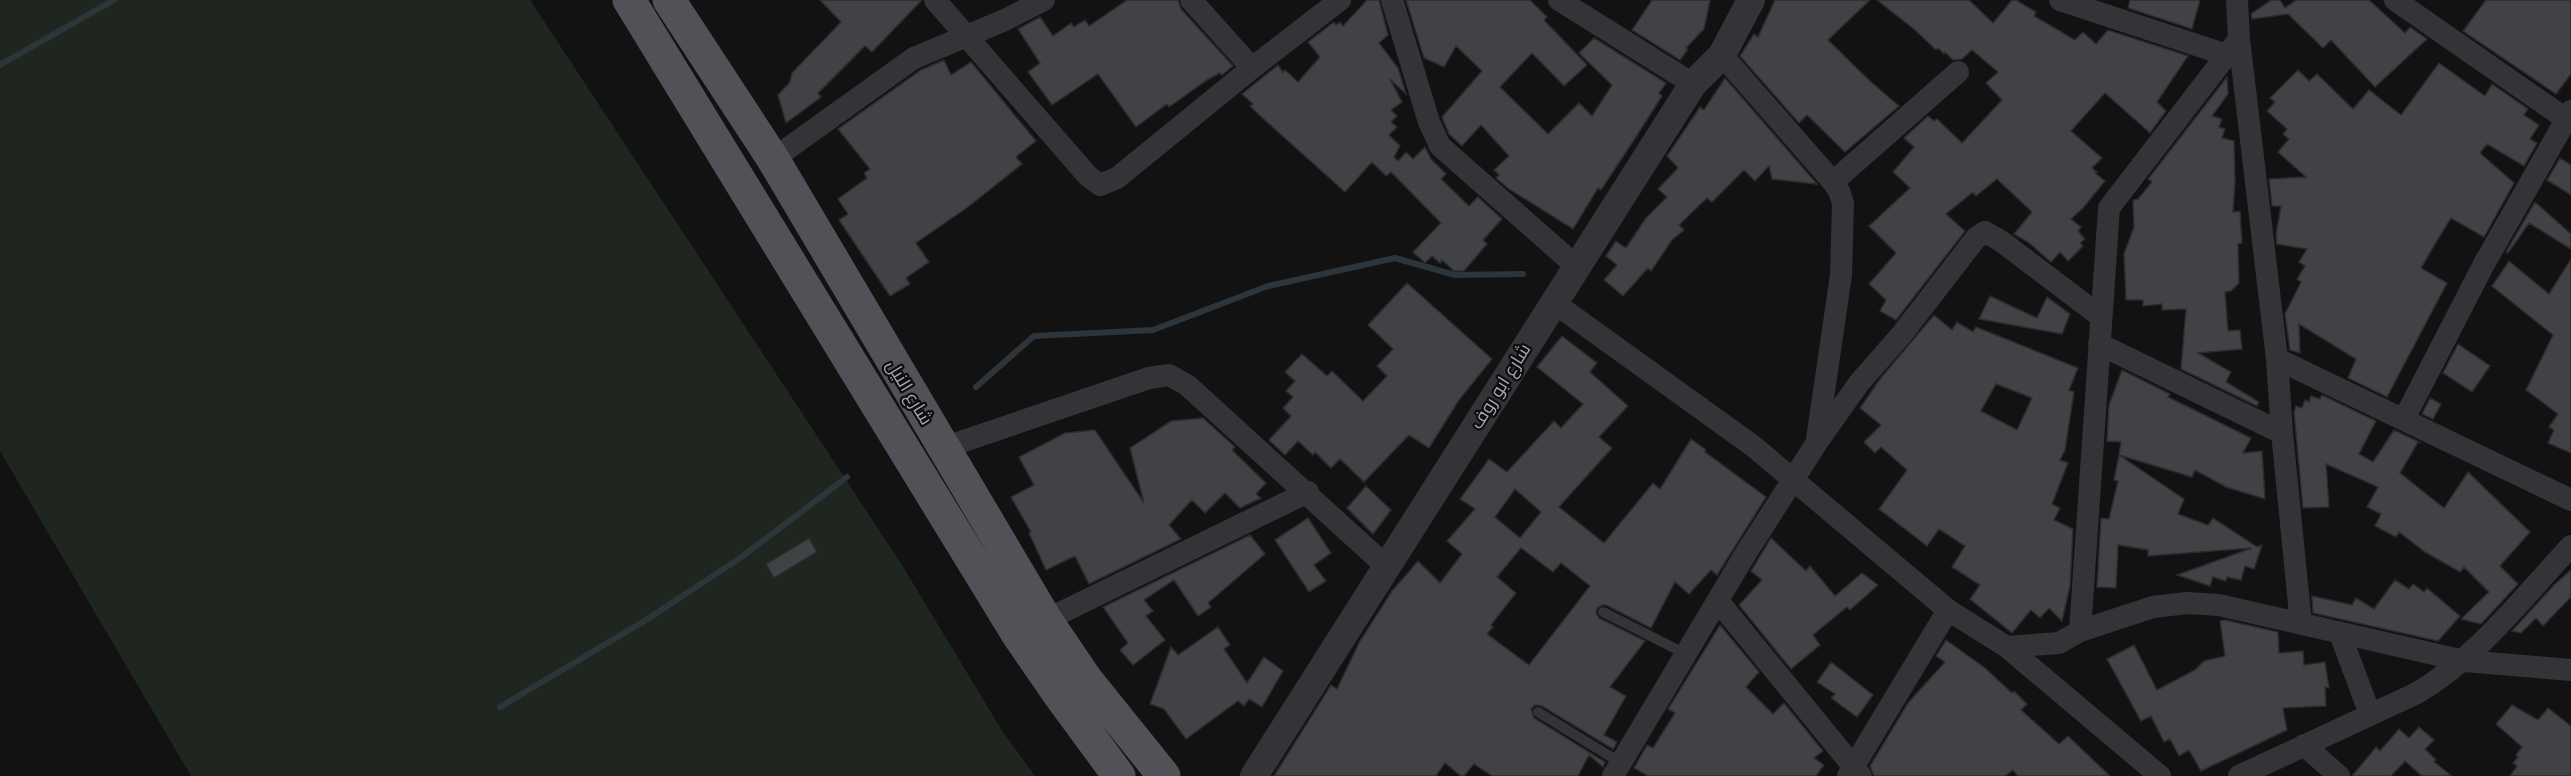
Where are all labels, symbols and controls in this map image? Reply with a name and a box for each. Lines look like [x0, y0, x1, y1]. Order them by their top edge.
street label: شارع ابو روف [1465, 339, 1536, 434]
street label: شارع النيل [881, 356, 938, 429]

